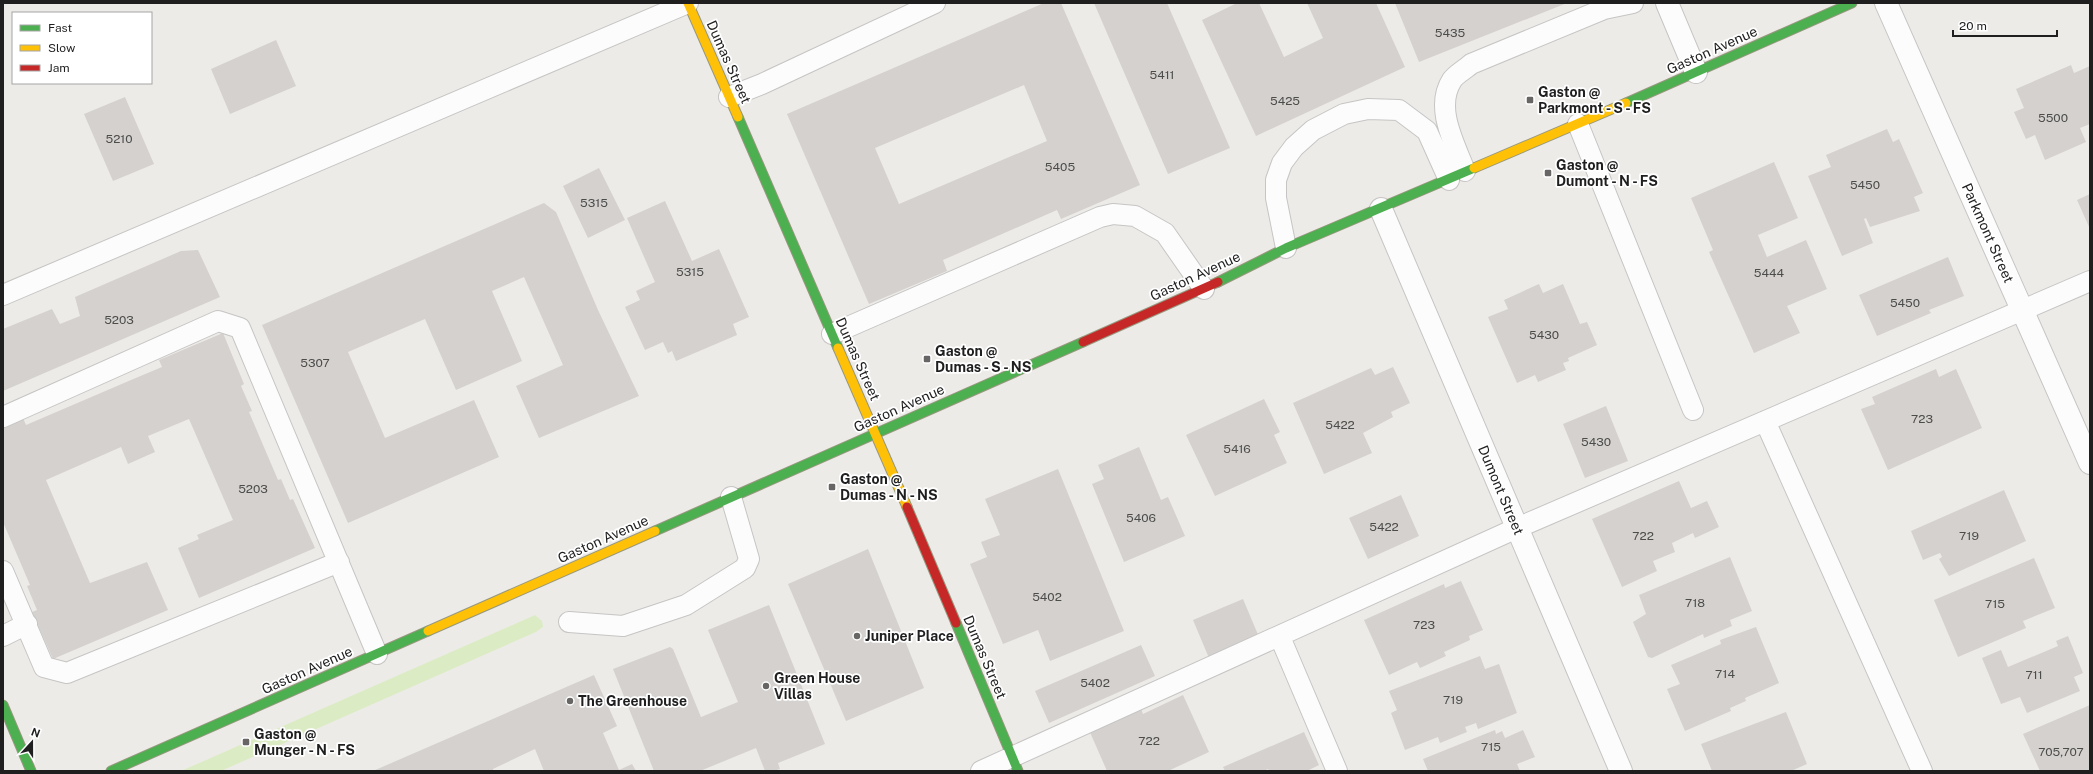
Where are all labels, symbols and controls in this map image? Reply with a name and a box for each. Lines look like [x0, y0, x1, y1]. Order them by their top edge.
legend [12, 12, 152, 84]
scale bar [1953, 12, 2057, 38]
street label: Dumas Street [704, 18, 754, 106]
text: 20 m [1959, 19, 1987, 33]
text: Fast [48, 21, 73, 35]
street label: Gaston Avenue [1664, 23, 1760, 77]
house number: 5435 [1435, 26, 1466, 40]
text: Slow [48, 41, 76, 55]
text: Jam [48, 61, 70, 75]
house number: 5411 [1150, 68, 1175, 82]
place label: Gaston @ Parkmont - S - FS [1538, 84, 1651, 116]
house number: 5425 [1270, 94, 1300, 108]
marker: Gaston @ Parkmont - S - FS [1525, 95, 1535, 105]
house number: 5500 [2038, 111, 2068, 125]
house number: 5210 [105, 132, 133, 146]
place label: Gaston @ Dumont - N - FS [1556, 157, 1658, 189]
house number: 5405 [1045, 160, 1075, 174]
marker: Gaston @ Dumont - N - FS [1543, 168, 1553, 178]
house number: 5450 [1850, 178, 1880, 192]
street label: Parkmont Street [1959, 181, 2017, 285]
house number: 5315 [580, 196, 608, 210]
street label: Gaston Avenue [1147, 248, 1243, 304]
house number: 5315 [676, 265, 704, 279]
house number: 5444 [1754, 266, 1785, 280]
house number: 5450 [1890, 296, 1920, 310]
house number: 5203 [104, 313, 134, 327]
street label: Dumas Street [833, 315, 883, 403]
house number: 5430 [1529, 328, 1559, 342]
place label: Gaston @ Dumas - S - NS [935, 343, 1031, 375]
marker: Gaston @ Dumas - S - NS [922, 354, 932, 364]
house number: 5307 [300, 356, 330, 370]
street label: Gaston Avenue [851, 381, 947, 435]
house number: 723 [1911, 412, 1933, 426]
house number: 5422 [1325, 418, 1355, 432]
house number: 5430 [1581, 435, 1611, 449]
house number: 5416 [1223, 442, 1251, 456]
street label: Dumont Street [1475, 443, 1527, 537]
place label: Gaston @ Dumas - N - NS [840, 471, 938, 503]
house number: 5203 [238, 482, 268, 496]
marker: Gaston @ Dumas - N - NS [827, 482, 837, 492]
house number: 5406 [1126, 511, 1156, 525]
street label: Gaston Avenue [555, 512, 651, 566]
house number: 5422 [1369, 520, 1399, 534]
house number: 722 [1632, 529, 1654, 543]
house number: 719 [1959, 529, 1979, 543]
house number: 5402 [1032, 590, 1062, 604]
house number: 718 [1685, 596, 1705, 610]
house number: 715 [1985, 597, 2005, 611]
street label: Dumas Street [960, 613, 1010, 701]
house number: 723 [1413, 618, 1435, 632]
place label: Juniper Place [865, 628, 954, 644]
marker: Juniper Place [852, 631, 862, 641]
street label: Gaston Avenue [259, 643, 355, 697]
house number: 714 [1715, 667, 1735, 681]
house number: 711 [2025, 668, 2043, 682]
place label: Green House Villas [774, 670, 860, 702]
house number: 5402 [1080, 676, 1110, 690]
marker: Green House Villas [761, 681, 771, 691]
place label: The Greenhouse [578, 693, 687, 709]
house number: 719 [1443, 693, 1463, 707]
marker: The Greenhouse [565, 696, 575, 706]
north arrow [12, 722, 52, 762]
text: N [29, 726, 42, 740]
place label: Gaston @ Munger - N - FS [254, 726, 355, 758]
house number: 722 [1138, 734, 1160, 748]
marker: Gaston @ Munger - N - FS [241, 737, 251, 747]
house number: 715 [1481, 740, 1501, 754]
house number: 705,707 [2038, 745, 2084, 759]

